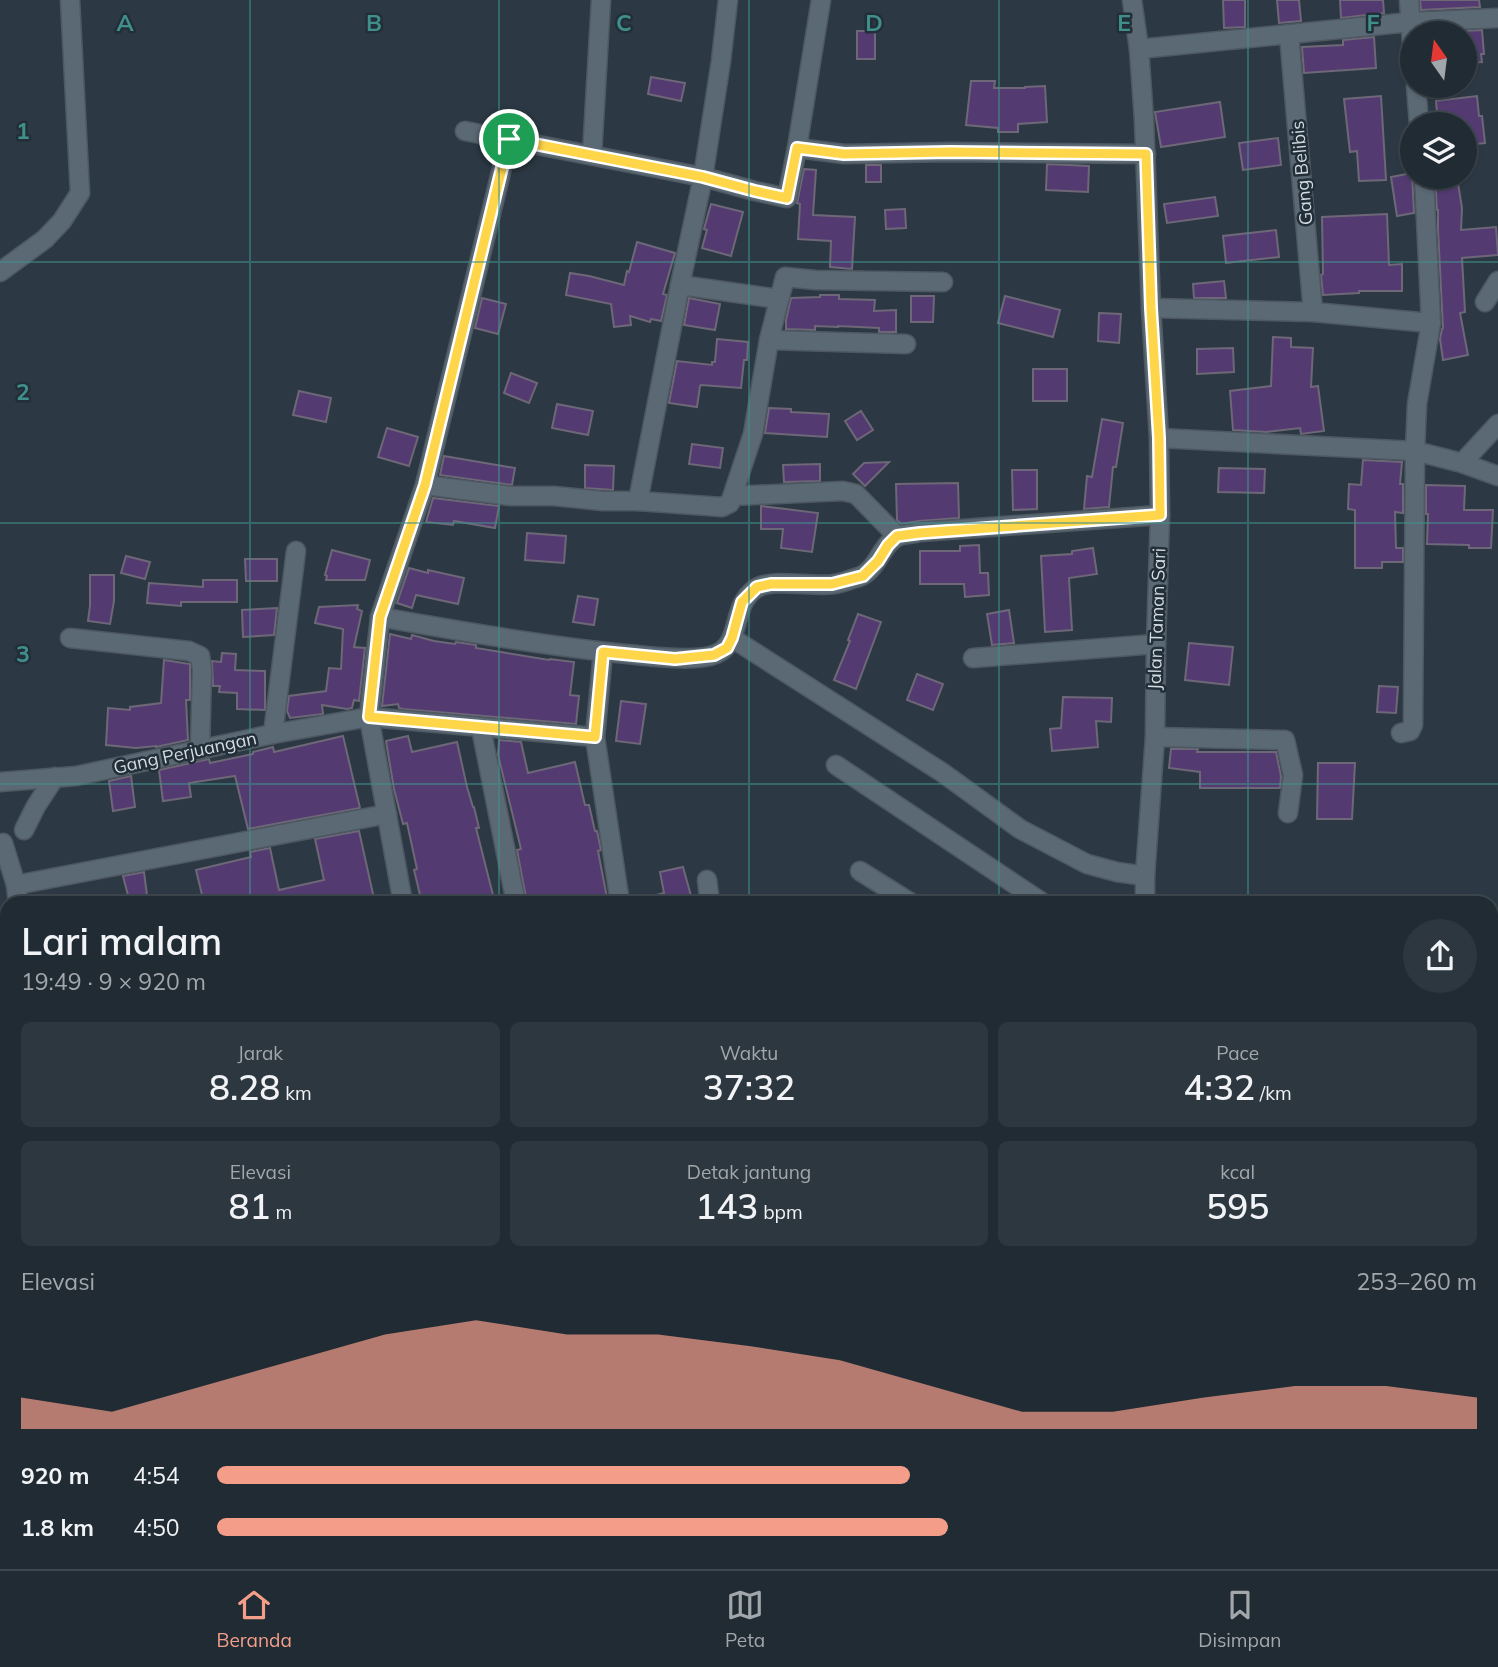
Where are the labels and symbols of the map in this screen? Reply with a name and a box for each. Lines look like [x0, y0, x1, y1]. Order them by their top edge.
text: A [116, 8, 134, 37]
text: B [366, 8, 382, 37]
text: C [616, 8, 632, 37]
text: D [865, 8, 883, 37]
text: E [1117, 8, 1131, 37]
text: F [1366, 8, 1380, 37]
north arrow [1400, 21, 1477, 98]
pin [479, 109, 539, 169]
text: 1 [16, 116, 30, 145]
street label: Gang Belibis [1285, 120, 1318, 226]
text: 2 [16, 377, 30, 406]
street label: Jalan Taman Sari [1143, 548, 1170, 690]
text: 3 [16, 639, 30, 668]
street label: Gang Perjuangan [111, 726, 259, 779]

